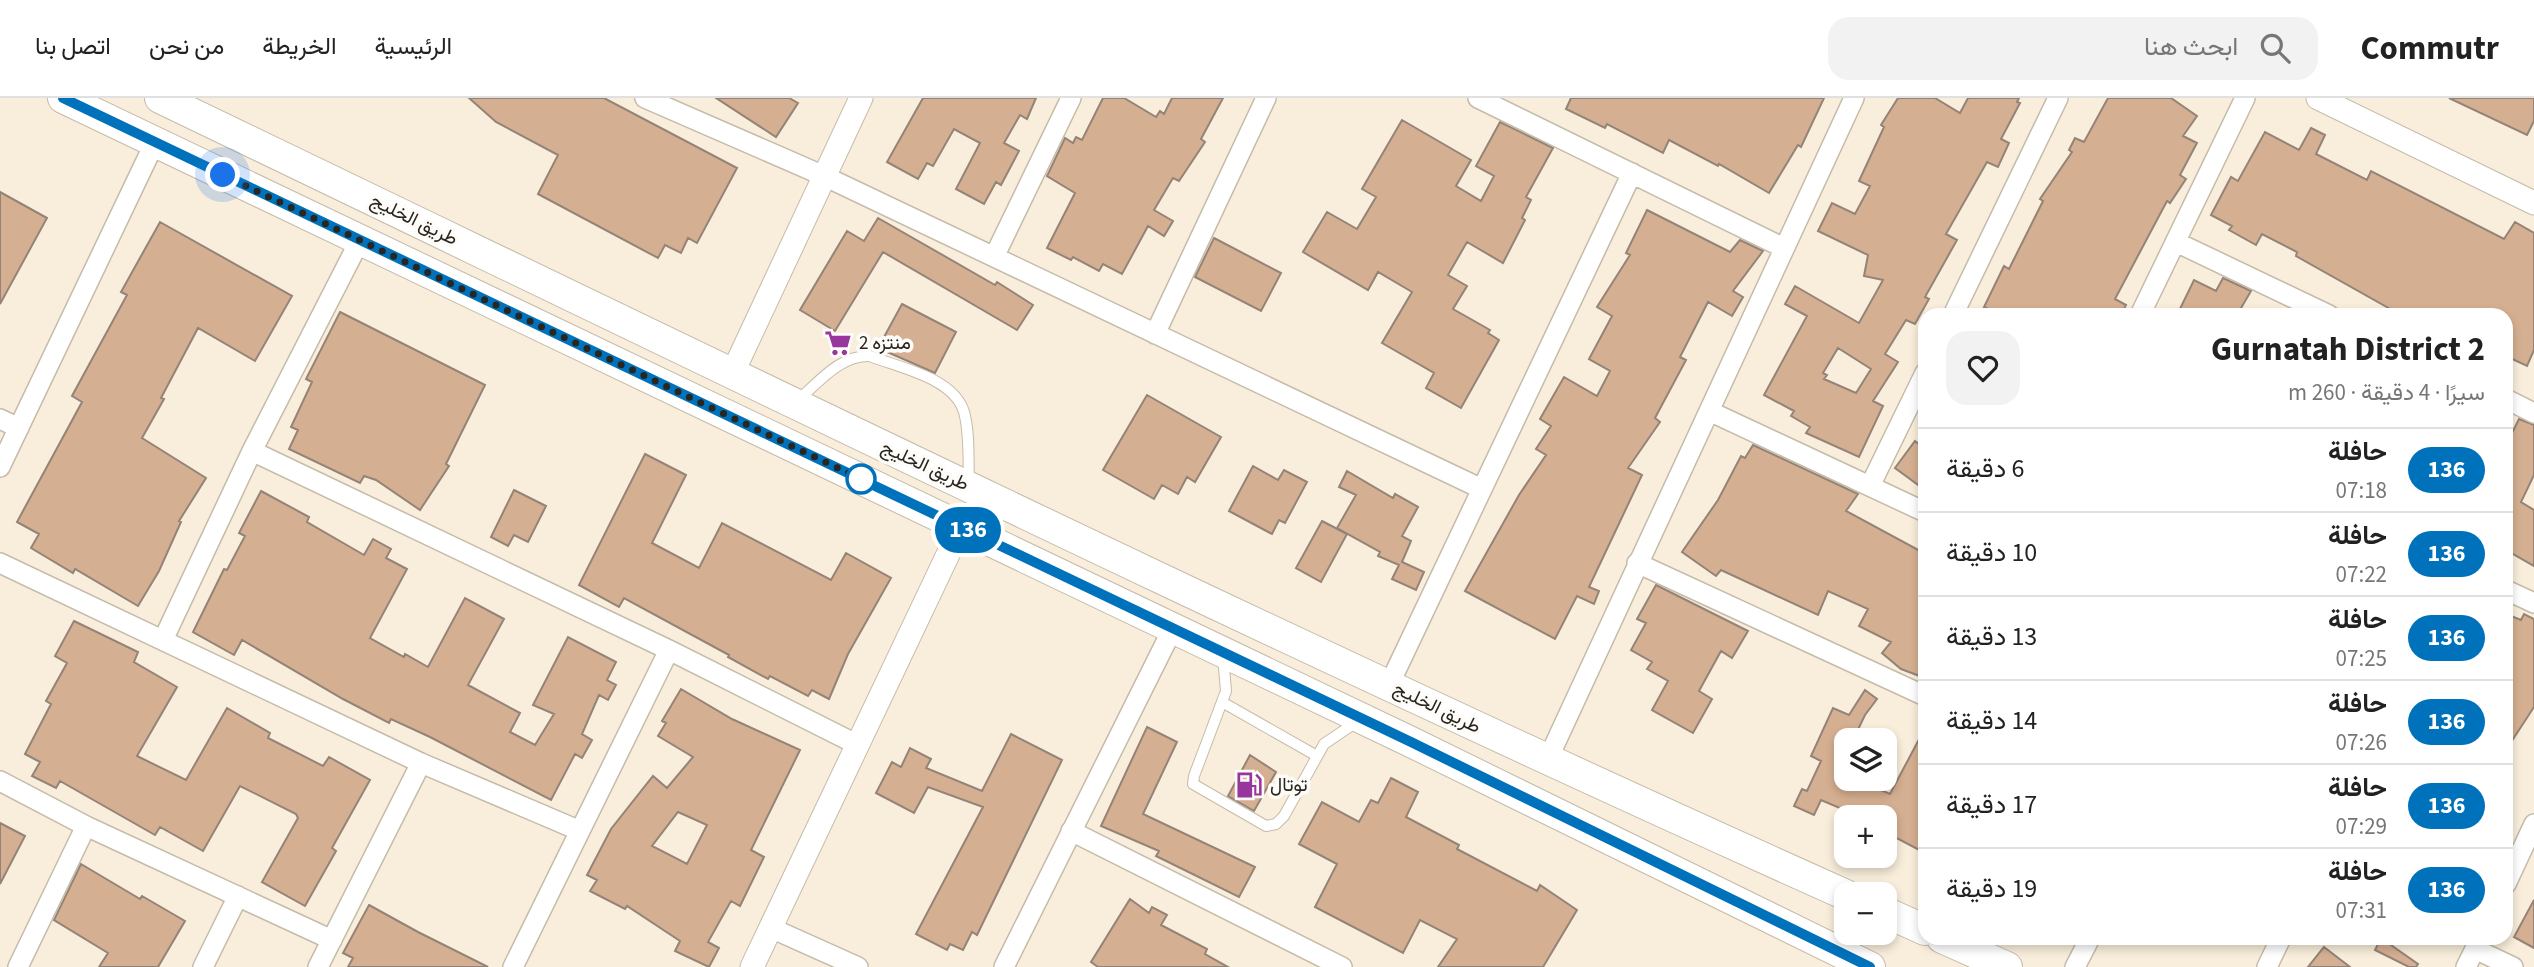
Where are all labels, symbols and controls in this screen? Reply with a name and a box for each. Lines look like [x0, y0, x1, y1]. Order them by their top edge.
search box [1828, 17, 2318, 80]
text: Commutr [2360, 25, 2499, 72]
text: ابحث هنا [2144, 28, 2238, 65]
text: اتصل بنا [35, 29, 111, 64]
text: من نحن [149, 29, 224, 64]
text: الخريطة [262, 29, 337, 64]
text: الرئيسية [375, 29, 452, 64]
icon: search [2256, 29, 2294, 67]
your location [205, 157, 240, 192]
street label: طريق الخليج [366, 187, 462, 253]
text: Gurnatah District 2 [2211, 326, 2485, 373]
supermarket icon: منتزه 2 [823, 328, 853, 358]
place label: منتزه 2 [859, 330, 911, 357]
button: heart [1946, 331, 2020, 405]
text: سيرًا · 4 دقيقة · 260 m [2288, 376, 2485, 409]
text: حافلة [2328, 433, 2387, 470]
street label: طريق الخليج [877, 434, 973, 498]
text: 6 دقيقة [1946, 450, 2024, 487]
text: 136 [2427, 452, 2466, 487]
unlabelled marker [846, 464, 876, 494]
text: 07:18 [2336, 474, 2387, 507]
line badge: 136 [928, 507, 1008, 553]
text: 136 [949, 512, 987, 547]
text: حافلة [2328, 517, 2387, 554]
text: 10 دقيقة [1946, 534, 2037, 571]
text: 136 [2427, 536, 2466, 571]
text: 07:22 [2336, 558, 2387, 591]
text: حافلة [2328, 601, 2387, 638]
text: 13 دقيقة [1946, 618, 2037, 655]
text: 136 [2427, 620, 2466, 655]
text: 07:25 [2336, 642, 2387, 675]
street label: طريق الخليج [1389, 675, 1485, 741]
text: حافلة [2328, 685, 2387, 722]
text: 14 دقيقة [1946, 702, 2037, 739]
text: 136 [2427, 704, 2466, 739]
text: 07:26 [2336, 726, 2387, 759]
map controls [1834, 728, 1897, 945]
button: layers [1834, 728, 1897, 791]
text: حافلة [2328, 769, 2387, 806]
fuel station icon: توتال [1234, 770, 1264, 800]
place label: توتال [1270, 772, 1308, 799]
text: 17 دقيقة [1946, 786, 2037, 823]
text: 136 [2427, 788, 2466, 823]
button: + [1834, 805, 1897, 868]
text: 07:29 [2336, 810, 2387, 843]
text: حافلة [2328, 853, 2387, 890]
text: 19 دقيقة [1946, 870, 2037, 907]
text: 136 [2427, 872, 2466, 907]
button: − [1834, 882, 1897, 945]
text: 07:31 [2336, 894, 2387, 927]

